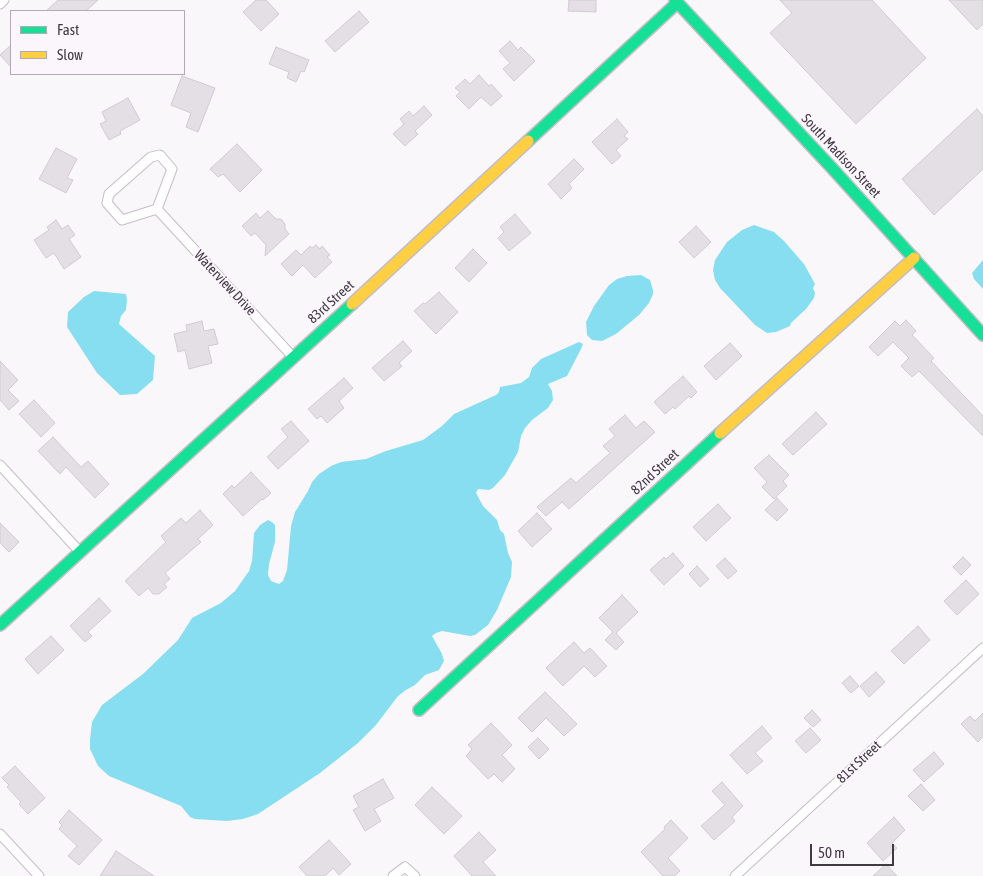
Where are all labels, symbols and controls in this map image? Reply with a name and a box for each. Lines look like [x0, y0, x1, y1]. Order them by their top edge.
legend [10, 10, 185, 75]
text: Fast [57, 21, 79, 38]
text: Slow [57, 46, 83, 63]
street label: South Madison Street [798, 111, 884, 201]
street label: Waterview Drive [190, 247, 260, 319]
street label: 83rd Street [304, 277, 358, 327]
street label: 82nd Street [628, 446, 682, 498]
street label: 81st Street [833, 737, 885, 787]
scale bar [813, 834, 897, 866]
text: 50 m [818, 844, 845, 861]

